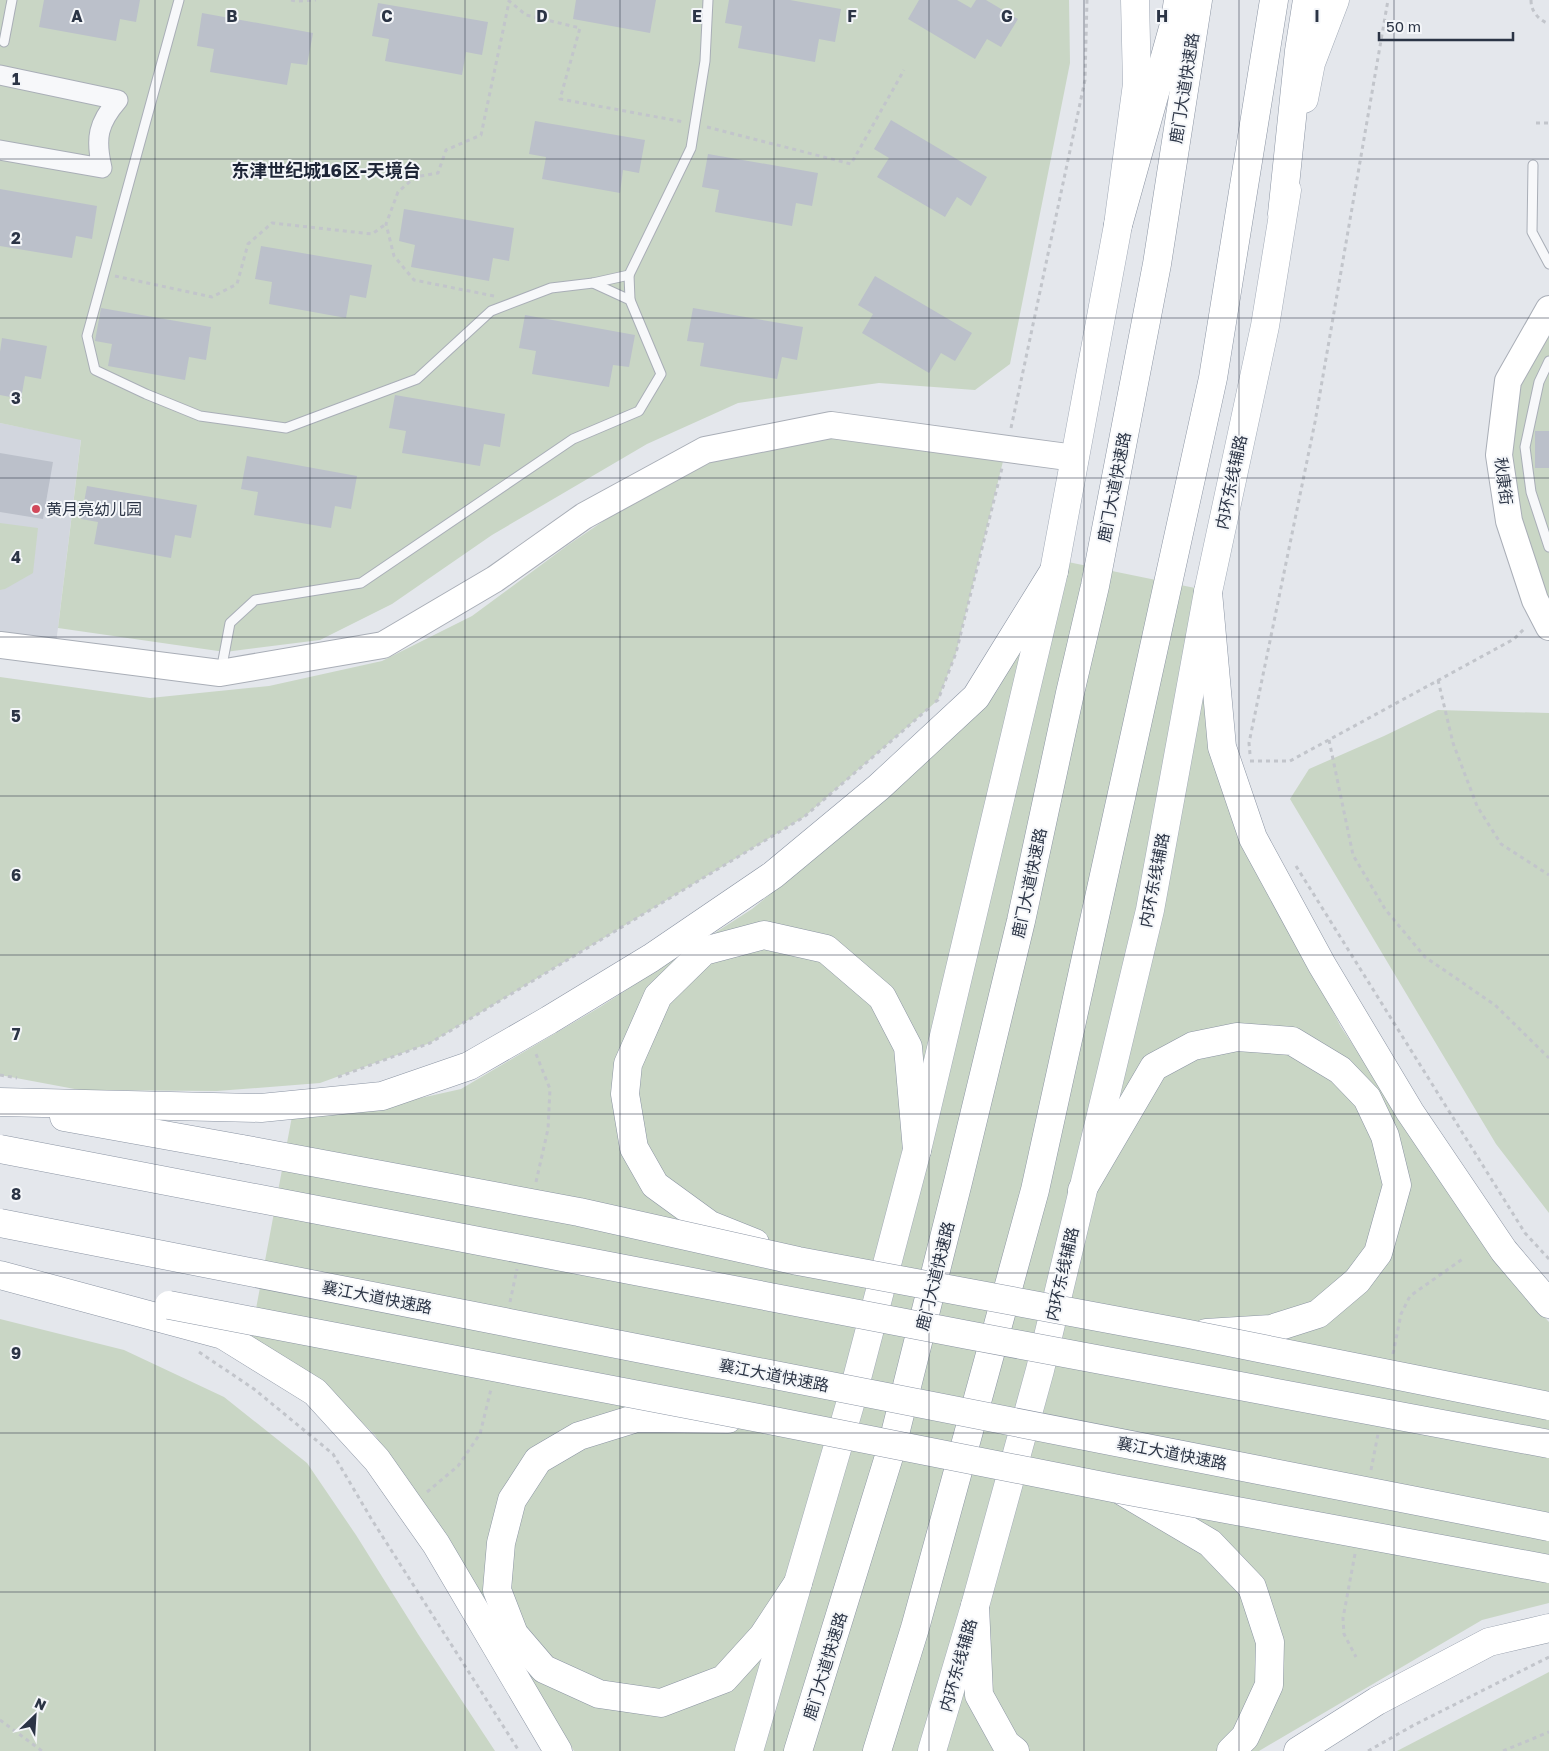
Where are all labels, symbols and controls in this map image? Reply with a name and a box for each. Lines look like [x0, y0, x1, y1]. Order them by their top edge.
text: A [71, 6, 83, 26]
text: B [226, 6, 238, 26]
text: C [381, 6, 393, 26]
text: D [536, 6, 548, 26]
text: E [692, 6, 702, 26]
text: F [847, 6, 857, 26]
text: G [1001, 6, 1013, 26]
text: H [1156, 6, 1168, 26]
text: I [1314, 6, 1320, 26]
scale bar [1379, 10, 1513, 42]
text: 50 m [1386, 17, 1421, 35]
street label: 鹿门大道快速路 [1165, 31, 1203, 145]
text: 1 [12, 69, 20, 89]
district label: 东津世纪城16区-天境台 [231, 159, 421, 181]
text: 2 [11, 228, 21, 248]
text: 3 [11, 388, 21, 408]
street label: 鹿门大道快速路 [1093, 430, 1135, 544]
street label: 内环东线辅路 [1211, 433, 1251, 531]
street label: 秋康街 [1491, 456, 1517, 506]
place label: 黄月亮幼儿园 [46, 499, 142, 519]
marker: 黄月亮幼儿园 [30, 503, 42, 515]
text: 4 [11, 547, 21, 567]
text: 5 [11, 706, 21, 726]
street label: 鹿门大道快速路 [1008, 826, 1050, 940]
street label: 内环东线辅路 [1135, 831, 1173, 929]
text: 6 [11, 865, 21, 885]
text: 7 [12, 1024, 21, 1044]
text: 8 [11, 1184, 21, 1204]
street label: 鹿门大道快速路 [912, 1219, 958, 1333]
street label: 内环东线辅路 [1041, 1225, 1083, 1323]
street label: 襄江大道快速路 [320, 1276, 434, 1318]
text: 9 [11, 1343, 21, 1363]
street label: 襄江大道快速路 [717, 1354, 831, 1396]
street label: 襄江大道快速路 [1115, 1432, 1229, 1474]
street label: 鹿门大道快速路 [799, 1610, 851, 1722]
street label: 内环东线辅路 [935, 1616, 981, 1714]
north arrow [10, 1691, 60, 1741]
text: N [32, 1694, 49, 1714]

